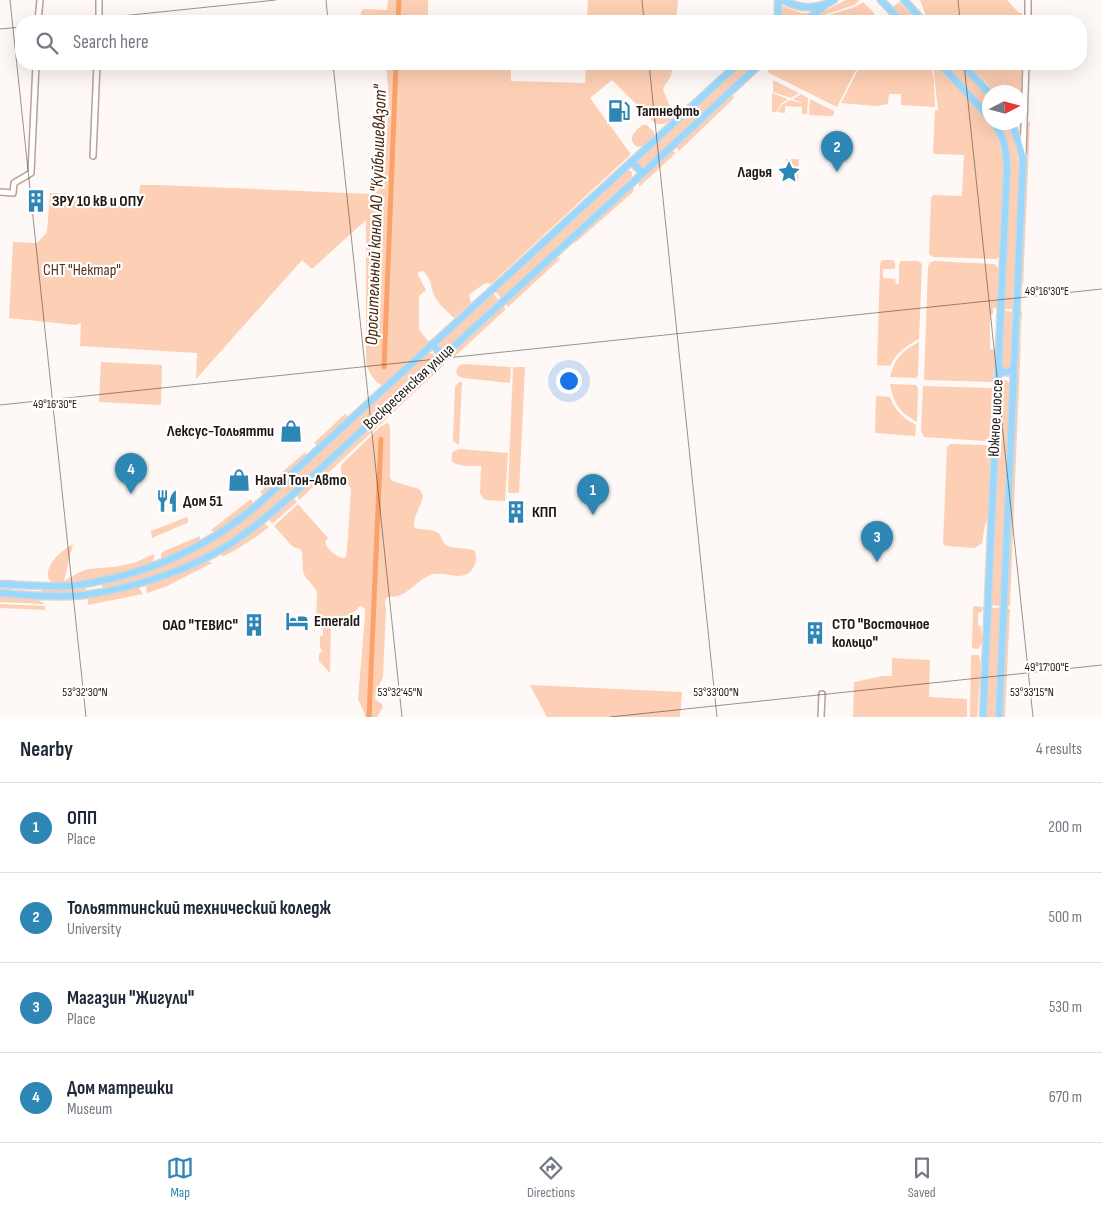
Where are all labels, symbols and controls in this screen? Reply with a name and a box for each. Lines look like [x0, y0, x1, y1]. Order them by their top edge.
search box [15, 15, 1087, 70]
icon: search [33, 29, 61, 57]
text: Search here [73, 31, 149, 54]
water label: Оросительный канал АО "КуйбышевАзот" [361, 83, 391, 346]
north arrow [982, 85, 1027, 130]
fuel station icon: Татнефть [606, 98, 632, 124]
place label: Татнефть [636, 102, 700, 121]
pin: 2 [821, 131, 853, 172]
place icon: Ладья [776, 159, 802, 185]
place label: Ладья [736, 163, 772, 182]
building icon: ЗРУ 10 кВ и ОПУ [23, 188, 49, 214]
place label: ЗРУ 10 кВ и ОПУ [52, 192, 144, 211]
park label: СНТ "Нектар" [43, 261, 121, 280]
text: 49°16'30"E [1025, 284, 1069, 299]
street label: Воскресенская улица [360, 340, 458, 434]
your location [556, 368, 582, 394]
street label: Южное шоссе [984, 379, 1008, 457]
text: 49°16'30"E [33, 397, 77, 412]
shop icon: Лексус-Тольятти [278, 418, 304, 444]
place label: Лексус-Тольятти [166, 422, 274, 441]
pin: 4 [115, 453, 147, 494]
shop icon: Haval Тон-Авто [226, 467, 252, 493]
place label: Haval Тон-Авто [255, 471, 347, 490]
pin: 1 [577, 474, 609, 515]
restaurant icon: Дом 51 [154, 488, 180, 514]
place label: Дом 51 [183, 492, 223, 511]
building icon: КПП [503, 499, 529, 525]
place label: КПП [532, 503, 557, 522]
pin: 3 [861, 521, 893, 562]
hotel icon: Emerald [284, 608, 310, 634]
building icon: ОАО "ТЕВИС" [241, 612, 267, 638]
place label: Emerald [314, 612, 360, 631]
place label: СТО "Восточное кольцо" [832, 615, 930, 652]
place label: ОАО "ТЕВИС" [162, 616, 238, 635]
building icon: СТО "Восточное кольцо" [802, 620, 828, 646]
text: 49°17'00"E [1025, 660, 1069, 675]
text: 53°32'30"N [62, 685, 108, 700]
text: 53°32'45"N [378, 685, 422, 700]
text: 53°33'00"N [693, 685, 739, 700]
text: 53°33'15"N [1010, 685, 1054, 700]
text: Nearby [20, 737, 73, 762]
text: 4 results [1036, 740, 1082, 759]
text: ОПП [67, 807, 97, 830]
text: 1 [33, 818, 39, 837]
text: 200 m [1048, 818, 1082, 837]
text: Place [67, 830, 96, 849]
text: Тольяттинский технический коледж [67, 897, 331, 920]
text: 2 [32, 908, 40, 927]
text: 500 m [1048, 908, 1082, 927]
text: University [67, 920, 121, 939]
text: Магазин "Жигули" [67, 987, 194, 1010]
text: 3 [32, 998, 40, 1017]
text: 530 m [1049, 998, 1082, 1017]
text: Place [67, 1010, 96, 1029]
text: Дом матрешки [67, 1077, 173, 1100]
text: 4 [32, 1088, 40, 1107]
text: 670 m [1049, 1088, 1082, 1107]
text: Museum [67, 1100, 112, 1119]
tab: Map [166, 1154, 194, 1201]
tab: Directions [527, 1154, 575, 1201]
tab: Saved [908, 1154, 936, 1201]

